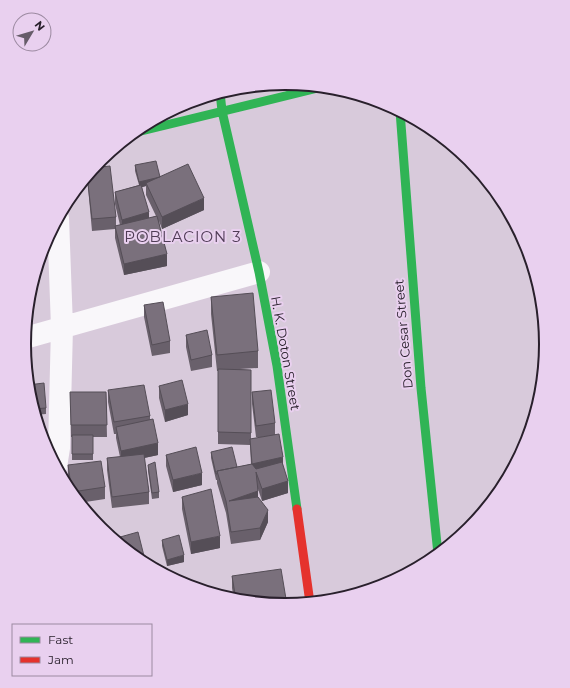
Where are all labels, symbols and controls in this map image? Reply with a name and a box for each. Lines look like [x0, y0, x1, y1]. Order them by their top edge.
north arrow [12, 12, 52, 52]
text: N [32, 18, 48, 34]
district label: POBLACION 3 [124, 227, 242, 246]
street label: Don Cesar Street [390, 279, 416, 389]
street label: H. K. Doton Street [268, 295, 304, 411]
legend [12, 624, 152, 676]
text: Fast [48, 632, 73, 647]
text: Jam [47, 652, 74, 667]

